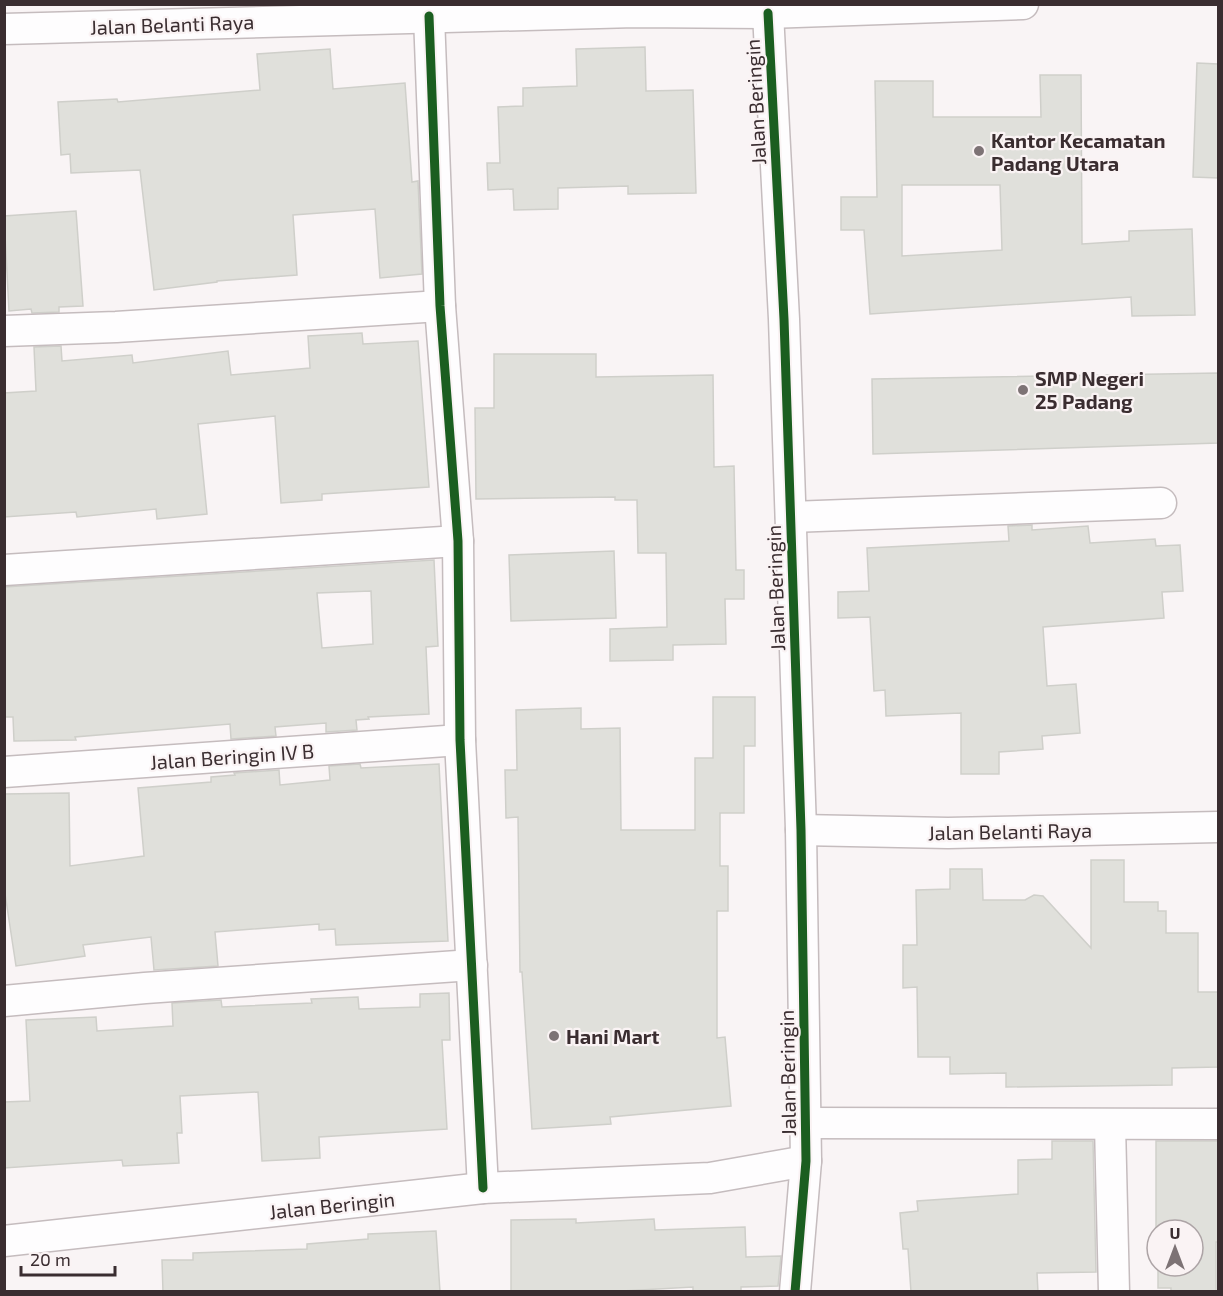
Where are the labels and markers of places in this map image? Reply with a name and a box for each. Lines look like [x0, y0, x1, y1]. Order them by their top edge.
place label: Kantor Kecamatan Padang Utara [991, 128, 1165, 175]
marker: Kantor Kecamatan Padang Utara [972, 144, 986, 158]
place label: SMP Negeri 25 Padang [1035, 366, 1144, 413]
marker: SMP Negeri 25 Padang [1016, 383, 1030, 397]
place label: Hani Mart [566, 1024, 660, 1048]
marker: Hani Mart [547, 1029, 561, 1043]

